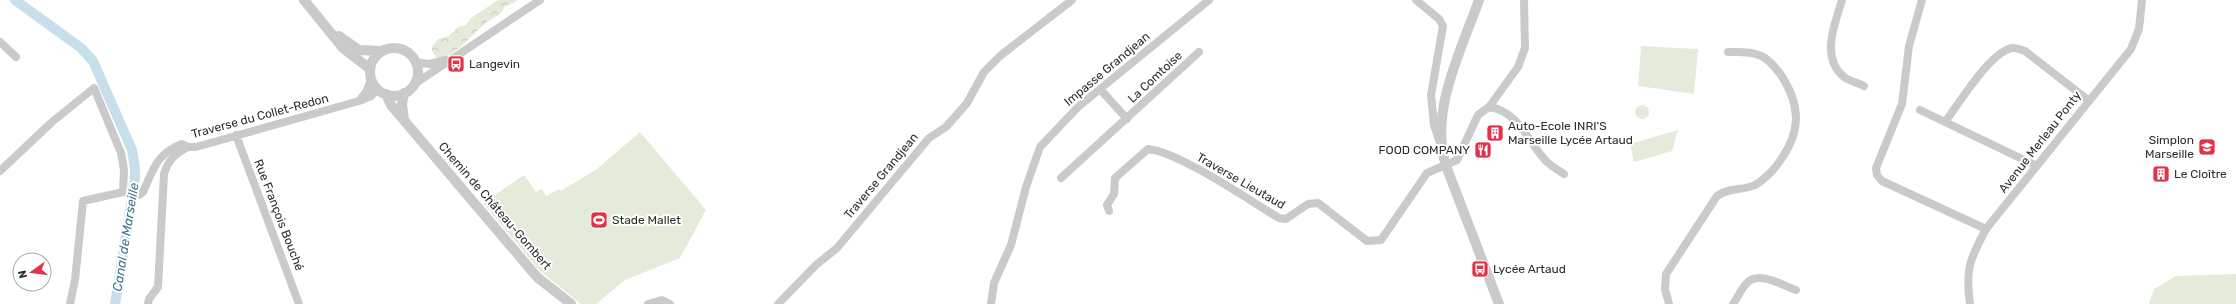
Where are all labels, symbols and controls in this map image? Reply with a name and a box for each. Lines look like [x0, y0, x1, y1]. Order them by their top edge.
street label: Impasse Grandjean [1062, 29, 1152, 109]
street label: La Comtoise [1125, 48, 1185, 106]
bus stop icon: Langevin [446, 54, 466, 74]
place label: Langevin [469, 57, 520, 71]
street label: Avenue Merleau Ponty [1996, 88, 2084, 196]
street label: Traverse du Collet-Redon [190, 91, 330, 141]
place label: Auto-Ecole INRI'S Marseille Lycée Artaud [1508, 119, 1633, 147]
building icon: Auto-Ecole INRI'S Marseille Lycée Artaud [1485, 123, 1505, 143]
street label: Traverse Grandjean [841, 130, 921, 222]
place label: Simplon Marseille [2145, 133, 2194, 161]
school or university icon: Simplon Marseille [2197, 137, 2217, 157]
street label: Chemin de Château-Gombert [436, 139, 554, 273]
restaurant icon: FOOD COMPANY [1473, 140, 1493, 160]
place label: FOOD COMPANY [1379, 143, 1470, 157]
street label: Traverse Lieutaud [1194, 150, 1288, 212]
street label: Rue François Bouché [251, 157, 307, 273]
building icon: Le Cloître [2151, 164, 2171, 184]
place label: Le Cloître [2174, 167, 2227, 181]
water label: Canal de Marseille [109, 182, 142, 293]
sports icon: Stade Mallet [589, 210, 609, 230]
place label: Stade Mallet [612, 213, 681, 227]
north arrow [12, 252, 52, 292]
bus stop icon: Lycée Artaud [1470, 259, 1490, 279]
place label: Lycée Artaud [1493, 262, 1566, 276]
text: N [15, 269, 30, 280]

